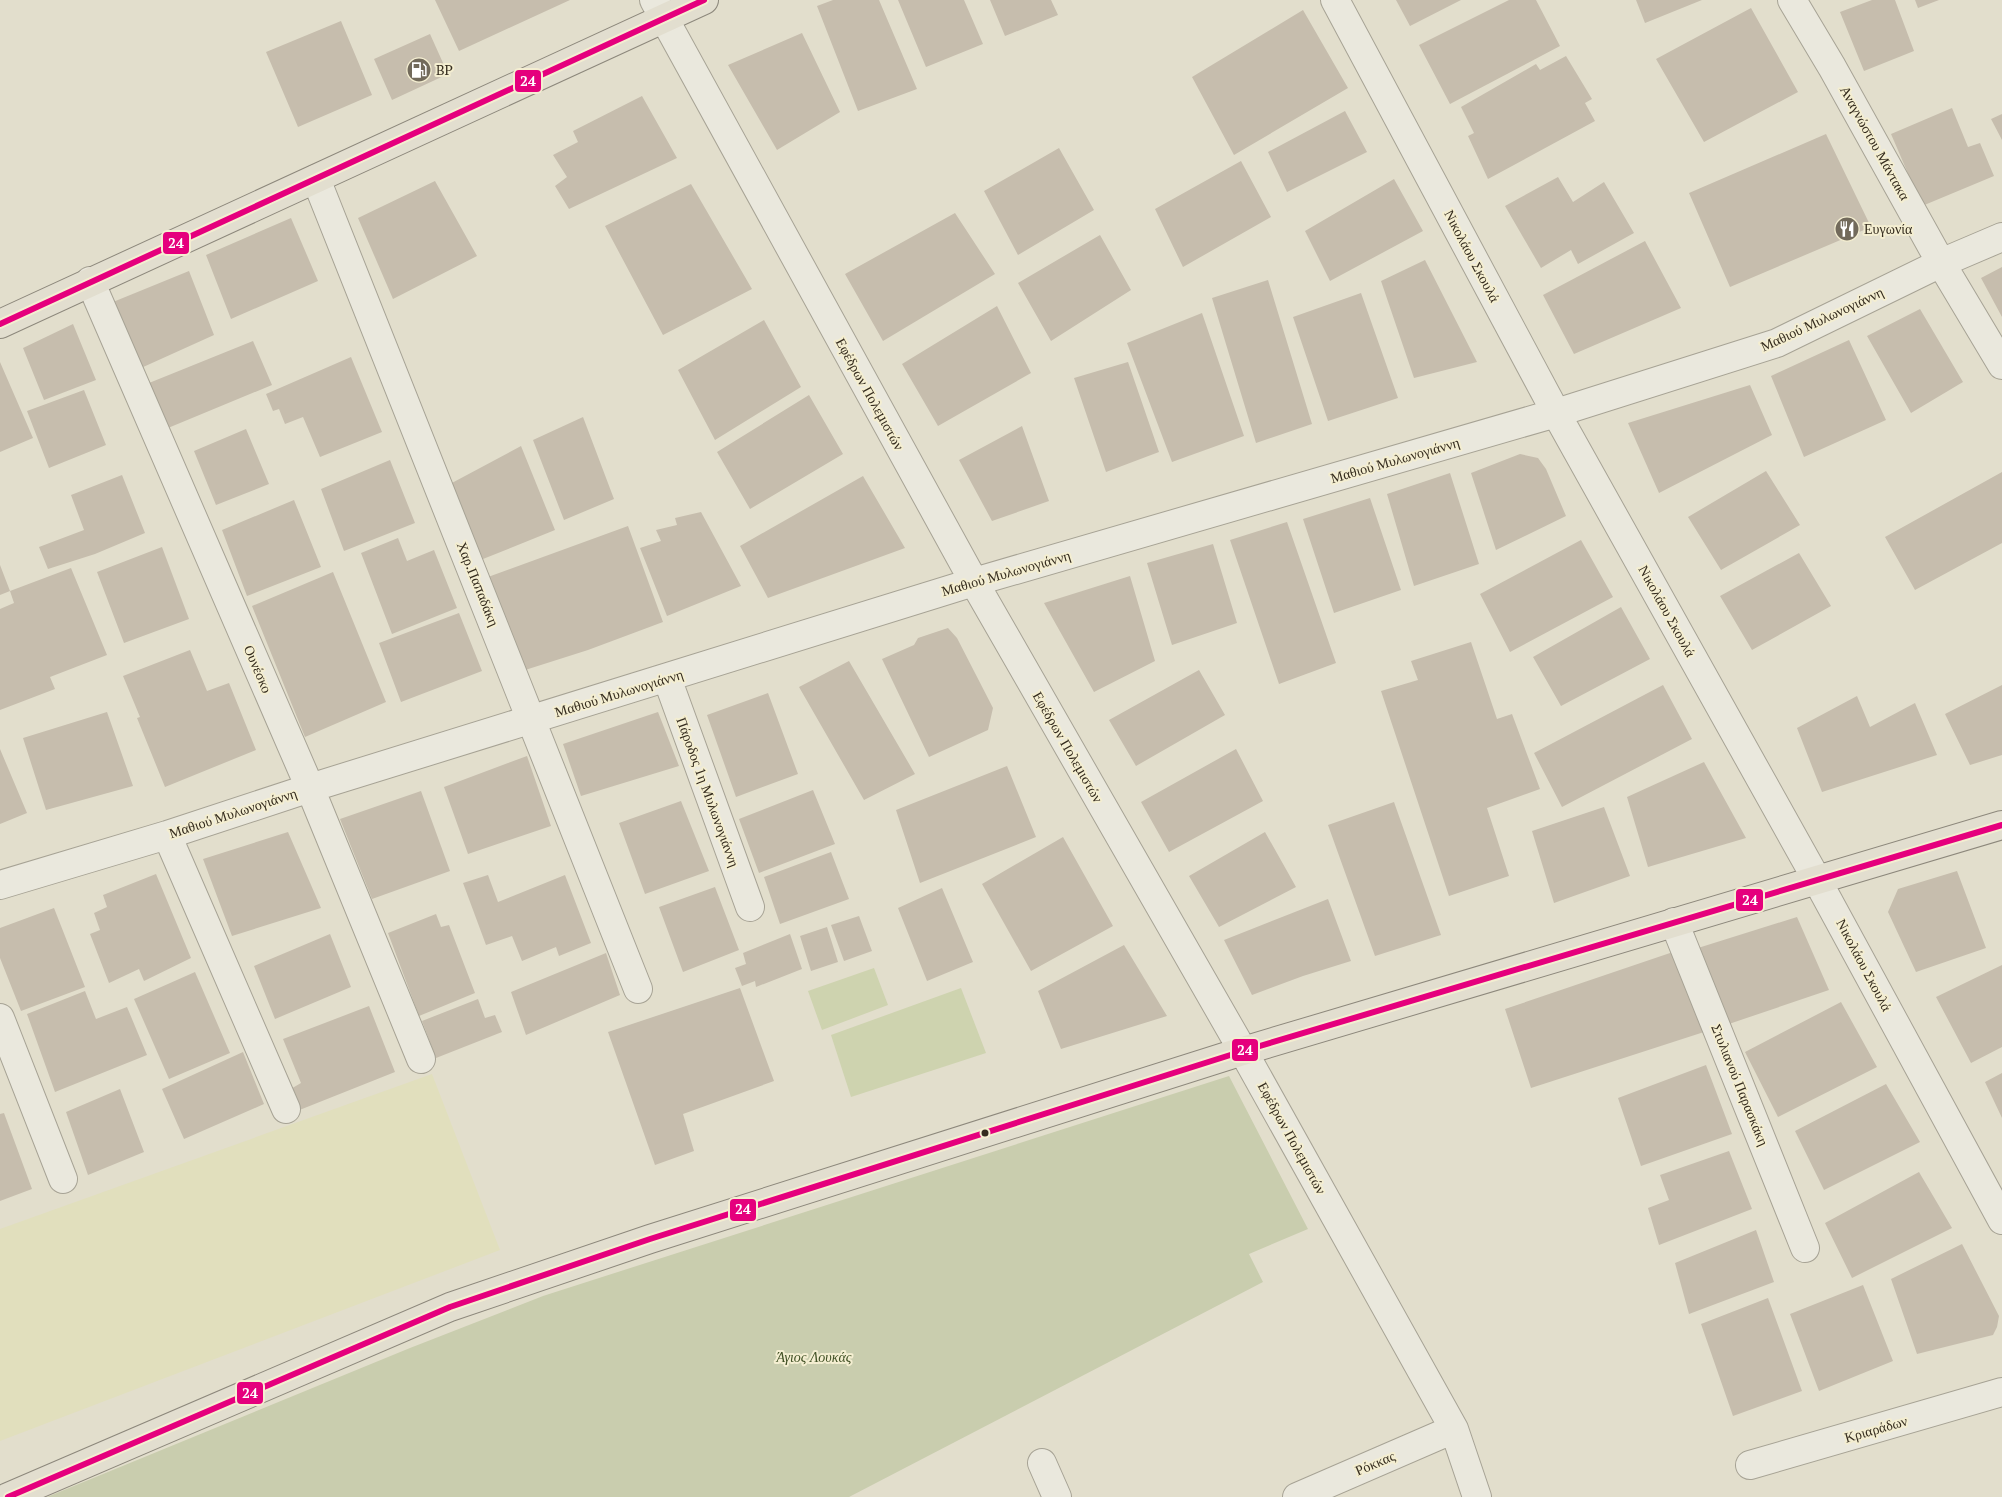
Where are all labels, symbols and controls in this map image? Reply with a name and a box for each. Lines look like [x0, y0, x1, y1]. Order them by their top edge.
fuel station icon: BP [406, 57, 432, 83]
place label: BP [436, 60, 453, 79]
line badge: 24 [514, 69, 542, 93]
text: 24 [520, 71, 536, 90]
street label: Αναγνώστου Μάντακα [1836, 82, 1915, 204]
street label: Νικολάου Σκουλά [1440, 206, 1505, 306]
restaurant icon: Ευγωνία [1834, 216, 1860, 242]
place label: Ευγωνία [1864, 219, 1913, 238]
line badge: 24 [162, 231, 190, 255]
text: 24 [168, 233, 184, 252]
street label: Μαθιού Μυλωνογιάννη [1757, 282, 1886, 355]
street label: Εφέδρων Πολεμιστών [832, 334, 909, 453]
street label: Μαθιού Μυλωνογιάννη [1328, 432, 1462, 487]
street label: Χαρ.Παπαδάκη [453, 539, 504, 629]
street label: Μαθιού Μυλωνογιάννη [939, 545, 1073, 600]
street label: Νικολάου Σκουλά [1634, 562, 1701, 661]
street label: Ουνέσκο [240, 642, 277, 696]
street label: Μαθιού Μυλωνογιάννη [552, 664, 686, 721]
street label: Εφέδρων Πολεμιστών [1029, 688, 1108, 806]
street label: Πάροδος 1η Μυλωνογιάννη [672, 714, 744, 869]
street label: Μαθιού Μυλωνογιάννη [166, 783, 299, 842]
line badge: 24 [1735, 888, 1764, 912]
text: 24 [1742, 890, 1758, 909]
street label: Νικολάου Σκουλά [1832, 915, 1897, 1015]
street label: Στυλιανού Παρασκάκη [1707, 1021, 1774, 1149]
line badge: 24 [1231, 1038, 1259, 1062]
text: 24 [1237, 1040, 1253, 1059]
street label: Εφέδρων Πολεμιστών [1254, 1078, 1331, 1197]
unlabelled marker [980, 1128, 990, 1138]
line badge: 24 [729, 1198, 757, 1222]
text: 24 [735, 1199, 751, 1218]
park label: Άγιος Λουκάς [775, 1347, 852, 1366]
line badge: 24 [236, 1381, 264, 1405]
text: 24 [242, 1383, 258, 1402]
street label: Κριαράδων [1842, 1410, 1910, 1447]
street label: Ρόκκας [1352, 1445, 1398, 1479]

